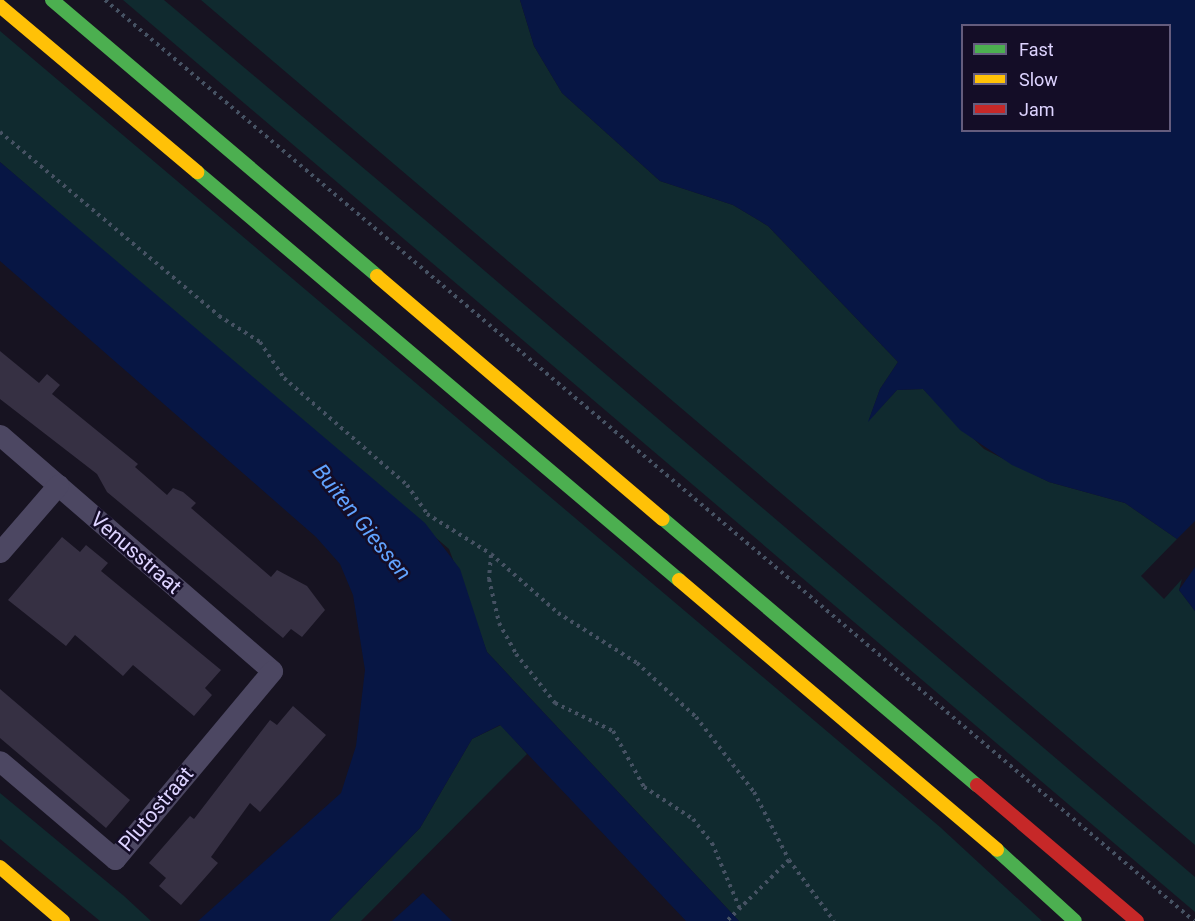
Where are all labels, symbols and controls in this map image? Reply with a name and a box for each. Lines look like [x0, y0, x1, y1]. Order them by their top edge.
legend [961, 24, 1171, 132]
text: Fast [1019, 39, 1054, 60]
text: Slow [1019, 69, 1058, 90]
text: Jam [1019, 99, 1055, 120]
water label: Buiten Giessen [307, 459, 417, 585]
street label: Venusstraat [85, 507, 187, 599]
street label: Plutostraat [113, 762, 199, 856]

